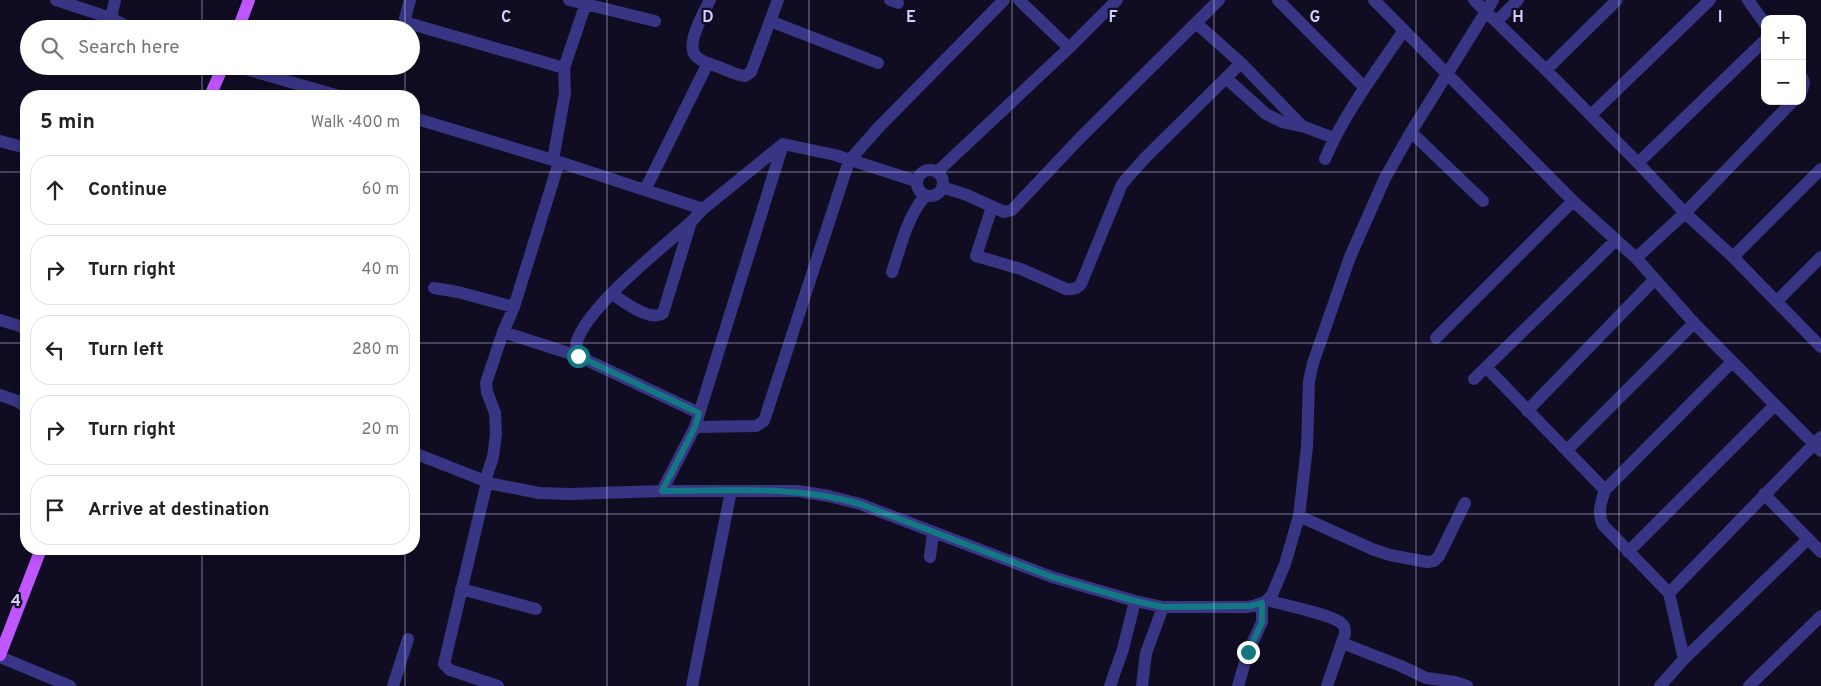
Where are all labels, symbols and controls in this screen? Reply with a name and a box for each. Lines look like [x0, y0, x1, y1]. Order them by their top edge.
text: C [501, 8, 511, 28]
text: D [702, 8, 714, 28]
text: E [906, 8, 916, 28]
text: F [1108, 8, 1118, 28]
text: G [1310, 8, 1320, 28]
text: H [1512, 8, 1524, 28]
text: I [1718, 8, 1722, 28]
map controls [1761, 15, 1806, 105]
button: + [1761, 15, 1806, 60]
search box [20, 20, 420, 75]
icon: search [38, 34, 66, 62]
text: Search here [78, 36, 180, 60]
button: − [1761, 60, 1806, 105]
text: 5 min [40, 109, 95, 136]
text: Walk · 400 m [311, 113, 400, 133]
icon: ahead [41, 176, 69, 204]
text: Continue [88, 178, 167, 202]
text: 60 m [362, 180, 399, 200]
icon: right [41, 256, 69, 284]
text: Turn right [88, 258, 176, 282]
text: 40 m [361, 260, 399, 280]
icon: left [41, 336, 69, 364]
text: Turn left [88, 338, 164, 362]
text: 280 m [352, 340, 399, 360]
route start [567, 345, 590, 368]
icon: right [41, 416, 69, 444]
text: Turn right [88, 418, 176, 442]
text: 20 m [362, 420, 399, 440]
icon: arrive [41, 496, 69, 524]
text: Arrive at destination [88, 498, 269, 522]
text: 4 [11, 592, 21, 612]
route end [1237, 641, 1260, 664]

